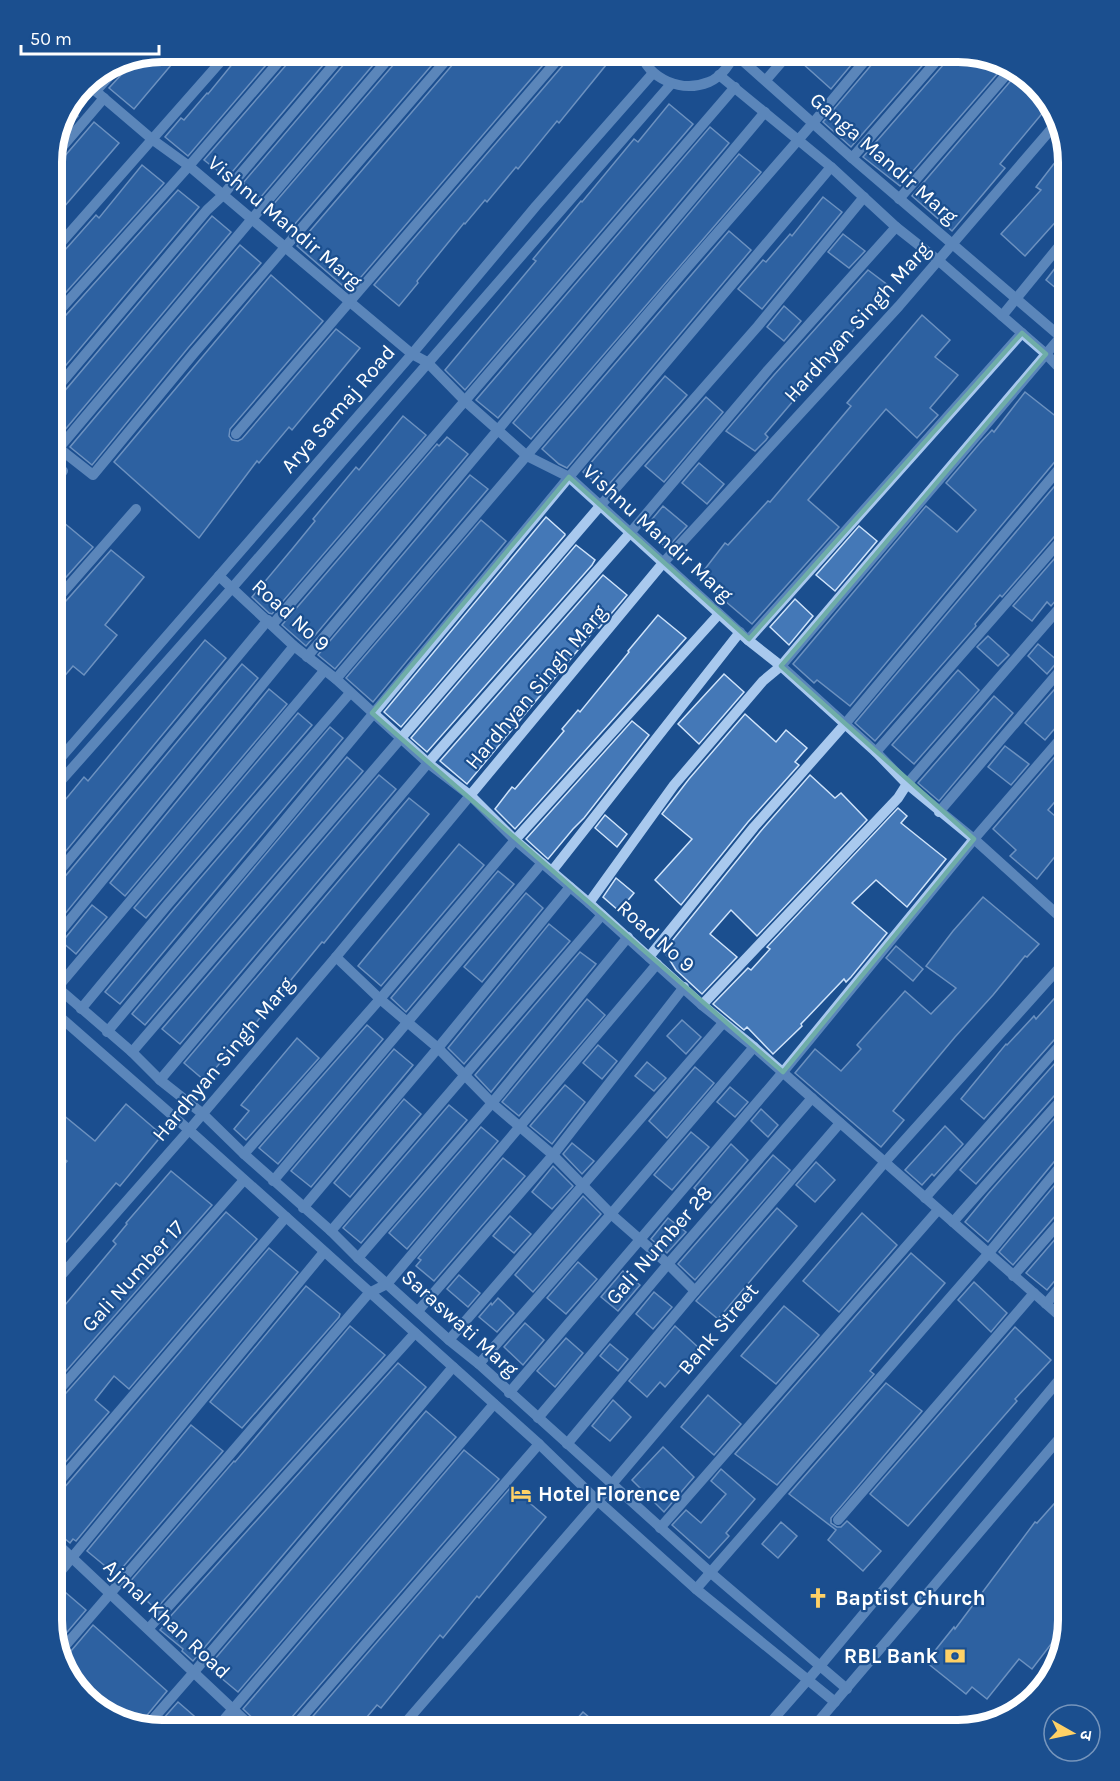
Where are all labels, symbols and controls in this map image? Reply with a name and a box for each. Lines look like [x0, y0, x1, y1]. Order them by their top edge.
scale bar [21, 18, 159, 56]
text: 50 m [30, 28, 72, 50]
street label: Ganga Mandir Marg [805, 87, 963, 229]
street label: Vishnu Mandir Marg [203, 150, 367, 294]
street label: Hardhyan Singh Marg [779, 237, 935, 407]
street label: Arya Samaj Road [276, 340, 400, 478]
street label: Vishnu Mandir Marg [578, 459, 738, 607]
street label: Road No 9 [247, 574, 335, 656]
street label: Hardhyan Singh Marg [460, 600, 612, 774]
street label: Road No 9 [612, 895, 700, 977]
street label: Hardhyan Singh Marg [147, 972, 299, 1146]
street label: Gali Number 28 [601, 1181, 717, 1309]
street label: Gali Number 17 [77, 1215, 189, 1337]
street label: Saraswati Marg [397, 1264, 523, 1382]
street label: Bank Street [673, 1278, 763, 1380]
hotel icon: Hotel Florence [509, 1482, 533, 1506]
place label: Hotel Florence [538, 1482, 680, 1506]
street label: Ajmal Khan Road [99, 1554, 235, 1684]
church icon: Baptist Church [806, 1586, 830, 1610]
place label: Baptist Church [835, 1586, 986, 1610]
place label: RBL Bank [844, 1644, 939, 1668]
bank icon: RBL Bank [943, 1644, 967, 1668]
north arrow [1042, 1703, 1102, 1763]
text: उ [1076, 1729, 1096, 1742]

